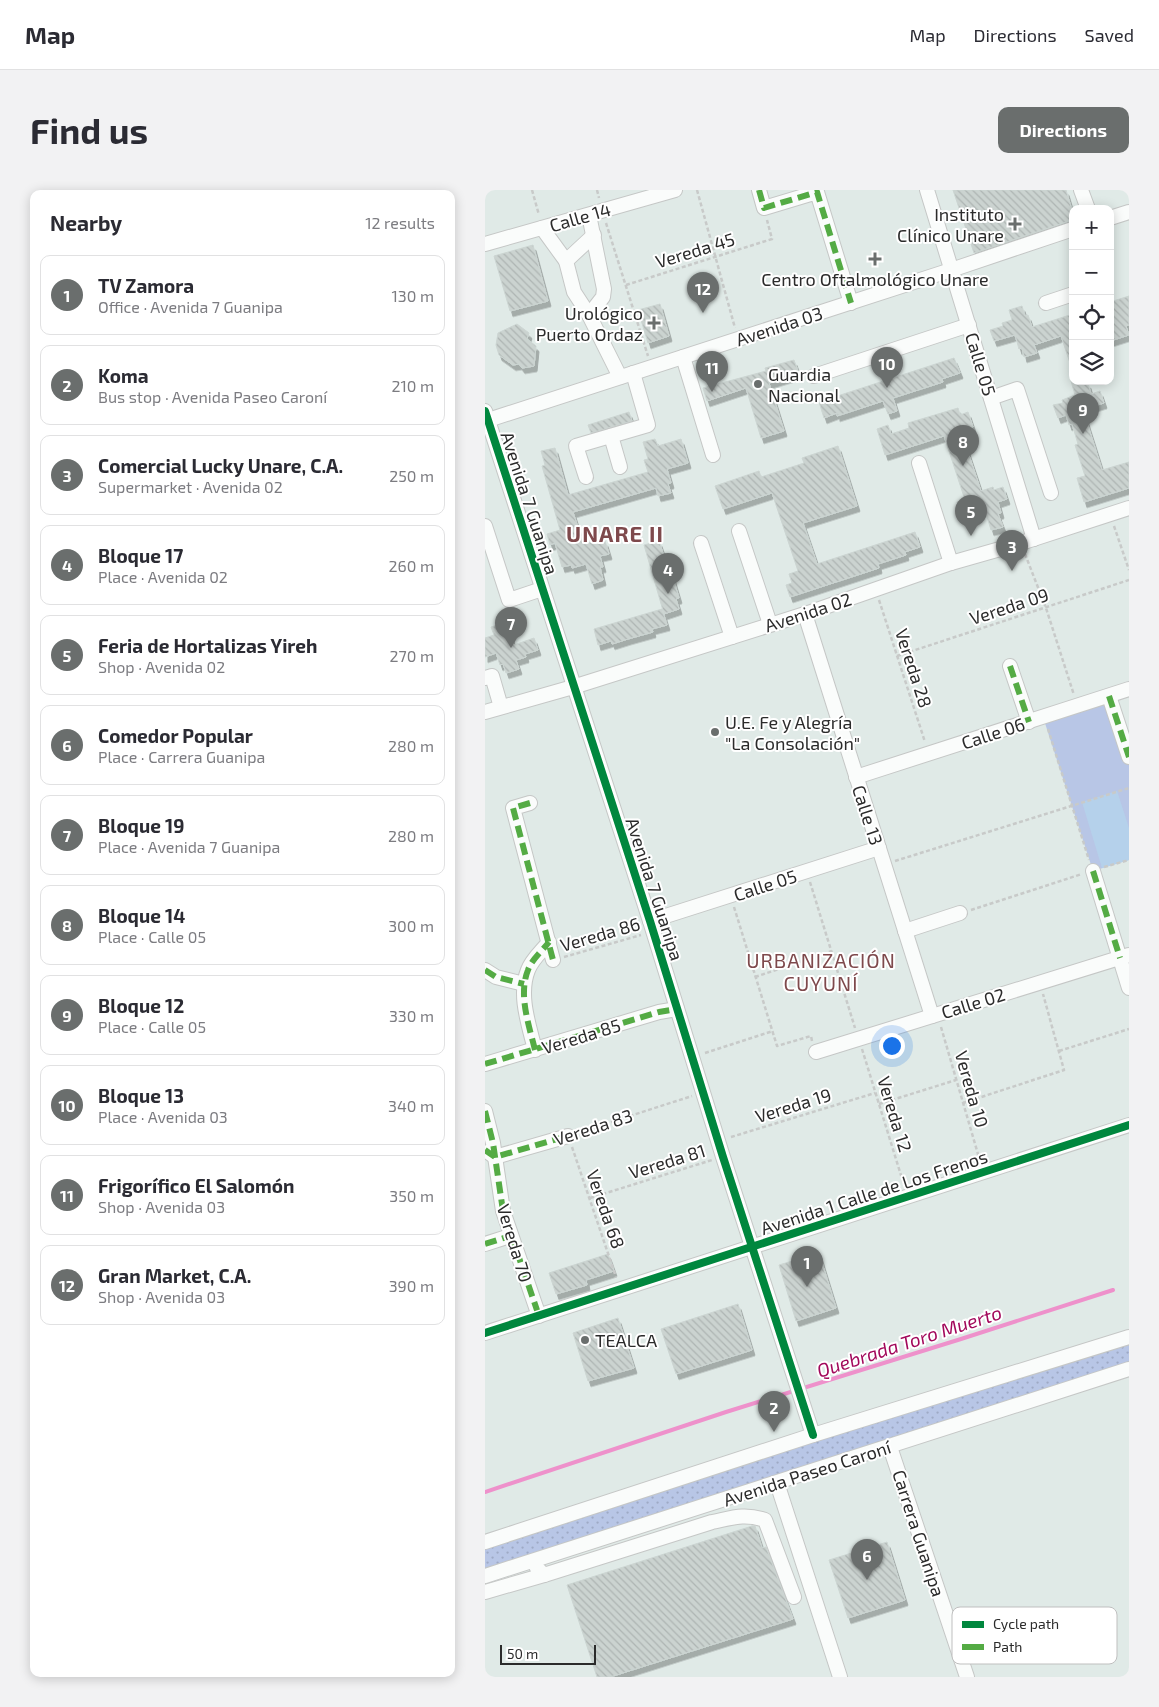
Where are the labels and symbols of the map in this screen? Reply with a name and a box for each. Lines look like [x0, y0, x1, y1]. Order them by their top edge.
street label: Calle 14 [547, 198, 613, 236]
place label: Instituto Clínico Unare [897, 203, 1004, 246]
marker: Instituto Clínico Unare [1008, 217, 1022, 231]
street label: Vereda 45 [653, 228, 737, 272]
marker: Centro Oftalmológico Unare [868, 252, 882, 266]
place label: Centro Oftalmológico Unare [761, 268, 989, 290]
pin: 12 [687, 272, 719, 313]
place label: Urológico Puerto Ordaz [536, 302, 643, 345]
street label: Avenida 03 [733, 302, 825, 350]
marker: Urológico Puerto Ordaz [647, 316, 661, 330]
street label: Calle 05 [961, 330, 1001, 398]
pin: 10 [871, 347, 903, 388]
pin: 11 [696, 351, 728, 392]
place label: Guardia Nacional [768, 363, 840, 406]
marker: Guardia Nacional [752, 378, 764, 390]
pin: 9 [1067, 393, 1099, 434]
pin: 8 [947, 425, 979, 466]
street label: Avenida 7 Guanipa [497, 429, 563, 577]
pin: 5 [955, 495, 987, 536]
district label: UNARE II [566, 520, 664, 546]
pin: 3 [996, 530, 1028, 571]
pin: 4 [652, 553, 684, 594]
street label: Vereda 09 [967, 583, 1051, 629]
street label: Avenida 02 [762, 588, 854, 636]
pin: 7 [495, 607, 527, 648]
street label: Vereda 28 [891, 626, 937, 710]
place label: U.E. Fe y Alegría "La Consolación" [725, 711, 860, 754]
street label: Calle 06 [958, 712, 1028, 754]
marker: U.E. Fe y Alegría "La Consolación" [709, 726, 721, 738]
street label: Calle 13 [848, 782, 888, 848]
street label: Avenida 7 Guanipa [622, 815, 688, 963]
street label: Calle 05 [731, 864, 799, 906]
street label: Vereda 86 [558, 912, 642, 956]
district label: URBANIZACIÓN CUYUNÍ [746, 948, 896, 995]
street label: Calle 02 [938, 983, 1008, 1023]
street label: Vereda 85 [539, 1014, 623, 1058]
your location [879, 1033, 905, 1059]
street label: Vereda 10 [951, 1048, 993, 1130]
street label: Vereda 12 [873, 1073, 917, 1155]
street label: Vereda 19 [752, 1083, 834, 1127]
street label: Vereda 83 [551, 1104, 635, 1150]
street label: Vereda 81 [626, 1139, 708, 1183]
street label: Avenida 1 Calle de Los Frenos [758, 1145, 990, 1239]
street label: Vereda 68 [582, 1167, 630, 1251]
street label: Vereda 70 [493, 1201, 537, 1285]
pin: 1 [791, 1246, 823, 1287]
water label: Quebrada Toro Muerto [814, 1300, 1004, 1382]
place label: TEALCA [595, 1329, 658, 1351]
marker: TEALCA [579, 1334, 591, 1346]
pin: 2 [758, 1391, 790, 1432]
street label: Avenida Paseo Caroní [720, 1435, 894, 1510]
street label: Carrera Guanipa [888, 1467, 950, 1599]
pin: 6 [851, 1539, 883, 1580]
legend [952, 1607, 1117, 1664]
text: Cycle path [993, 1615, 1059, 1632]
text: Path [993, 1638, 1022, 1655]
scale bar [500, 1642, 596, 1665]

